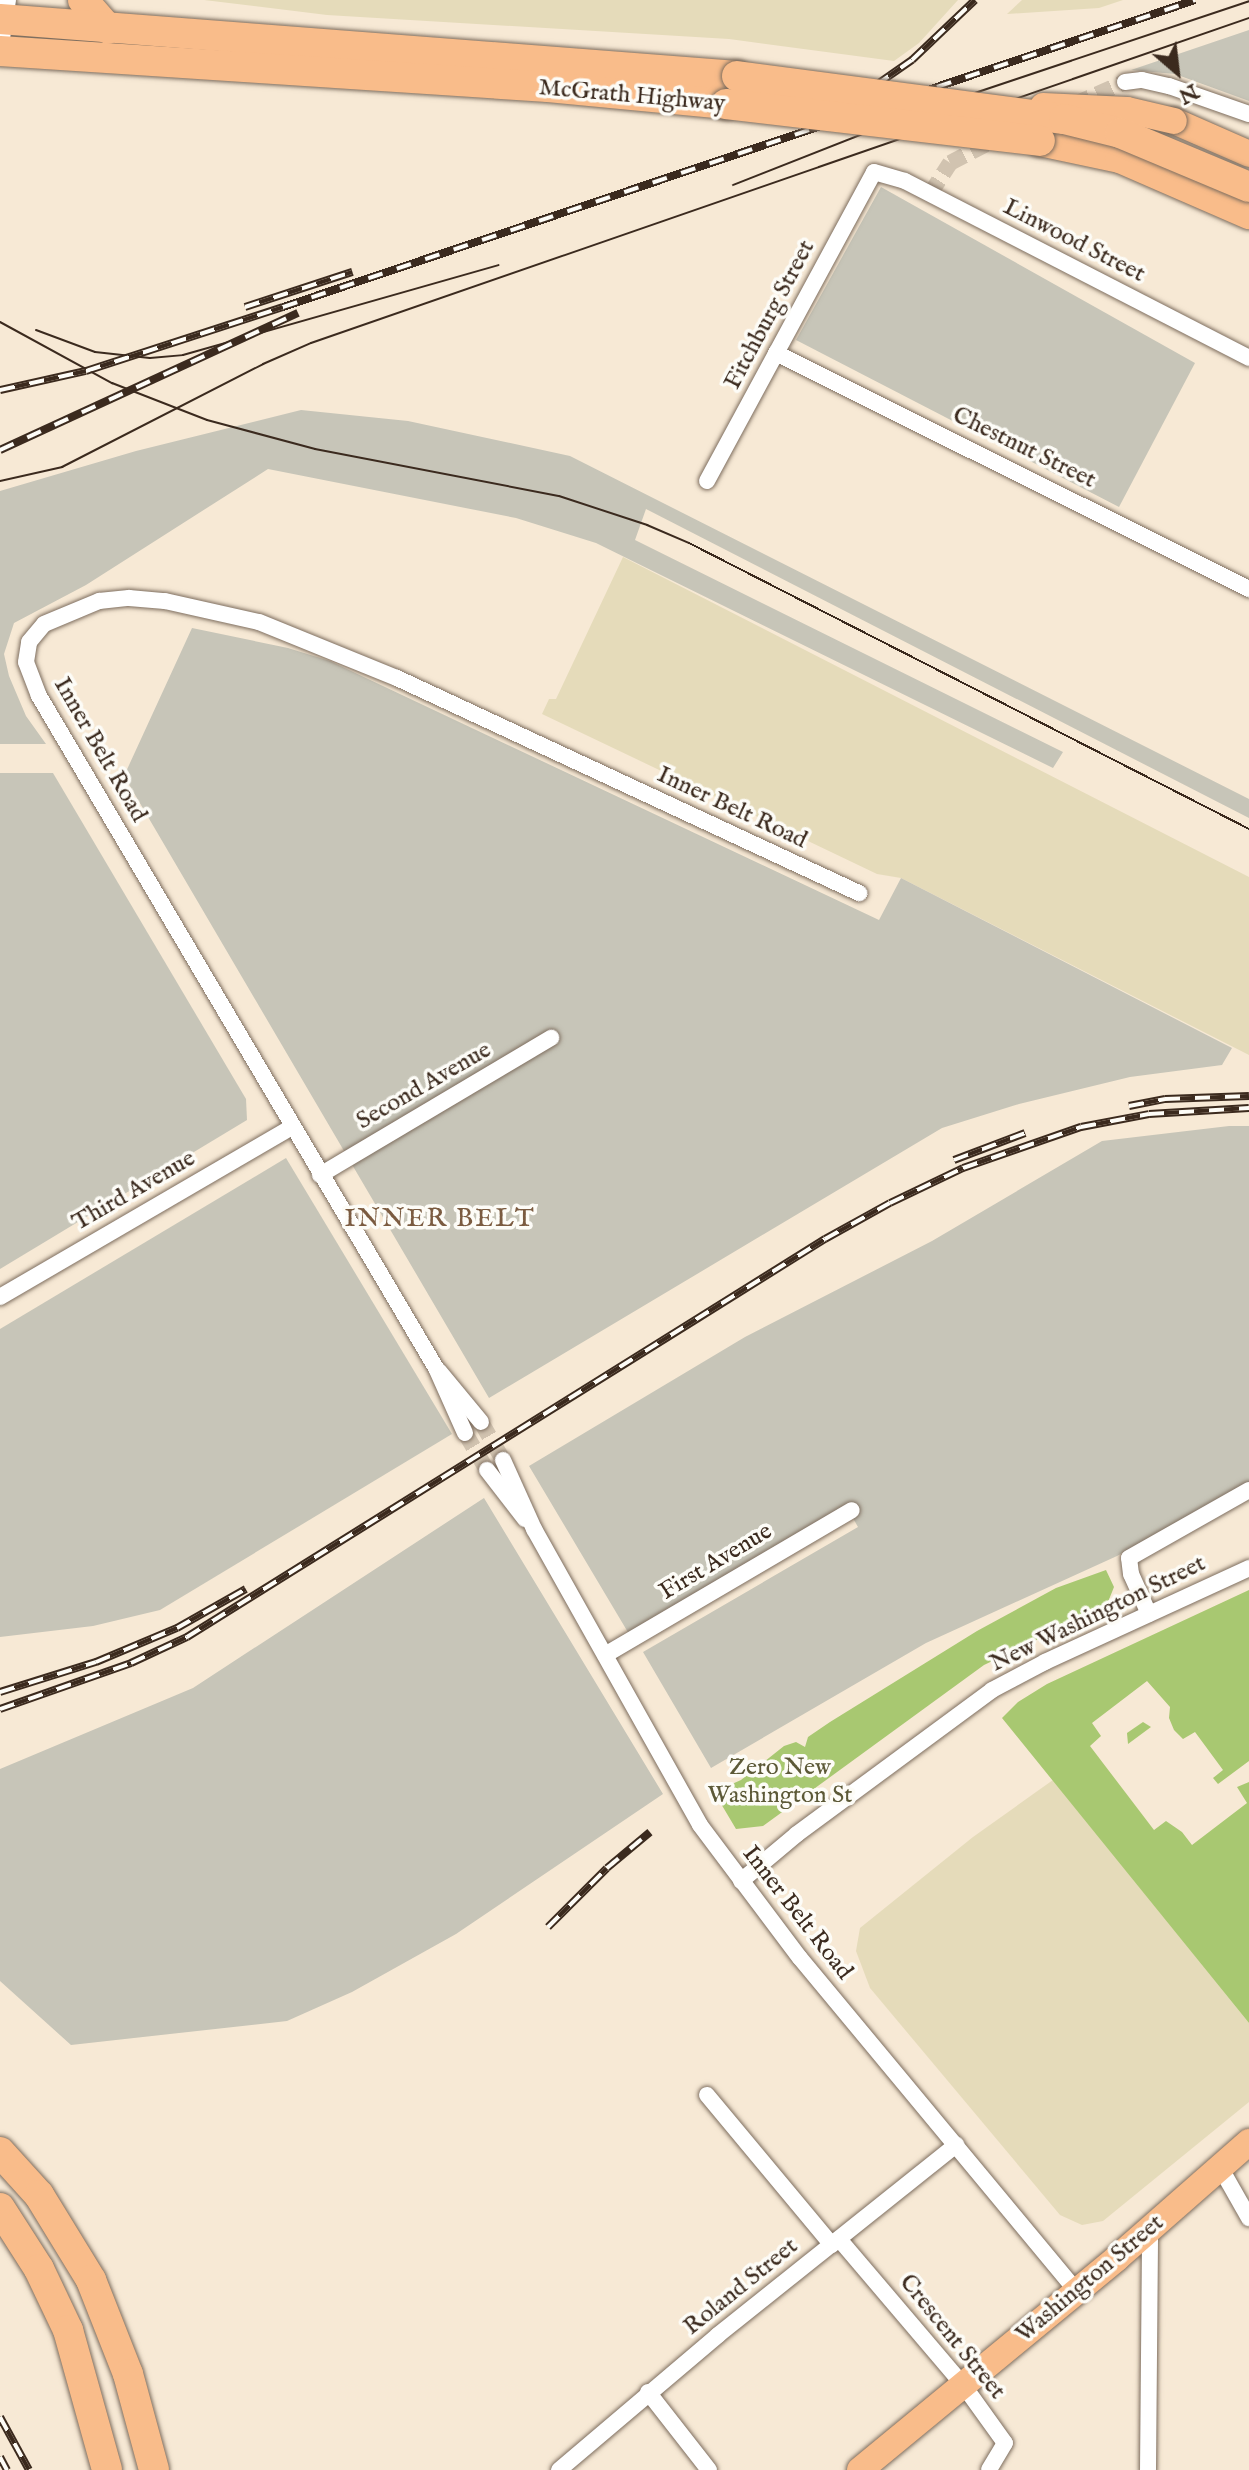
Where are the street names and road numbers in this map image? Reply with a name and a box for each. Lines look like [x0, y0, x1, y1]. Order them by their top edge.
street label: McGrath Highway [537, 73, 727, 119]
street label: Linwood Street [998, 193, 1150, 289]
street label: Fitchburg Street [719, 236, 821, 394]
street label: Chestnut Street [948, 401, 1100, 495]
street label: Inner Belt Road [47, 673, 153, 827]
street label: Inner Belt Road [652, 761, 812, 855]
street label: Second Avenue [352, 1036, 496, 1136]
street label: Third Avenue [67, 1144, 201, 1238]
street label: First Avenue [655, 1517, 777, 1607]
street label: New Washington Street [986, 1549, 1210, 1679]
street label: Inner Belt Road [736, 1840, 858, 1986]
street label: Washington Street [1010, 2209, 1170, 2349]
street label: Roland Street [678, 2232, 804, 2342]
street label: Crescent Street [893, 2269, 1011, 2405]

